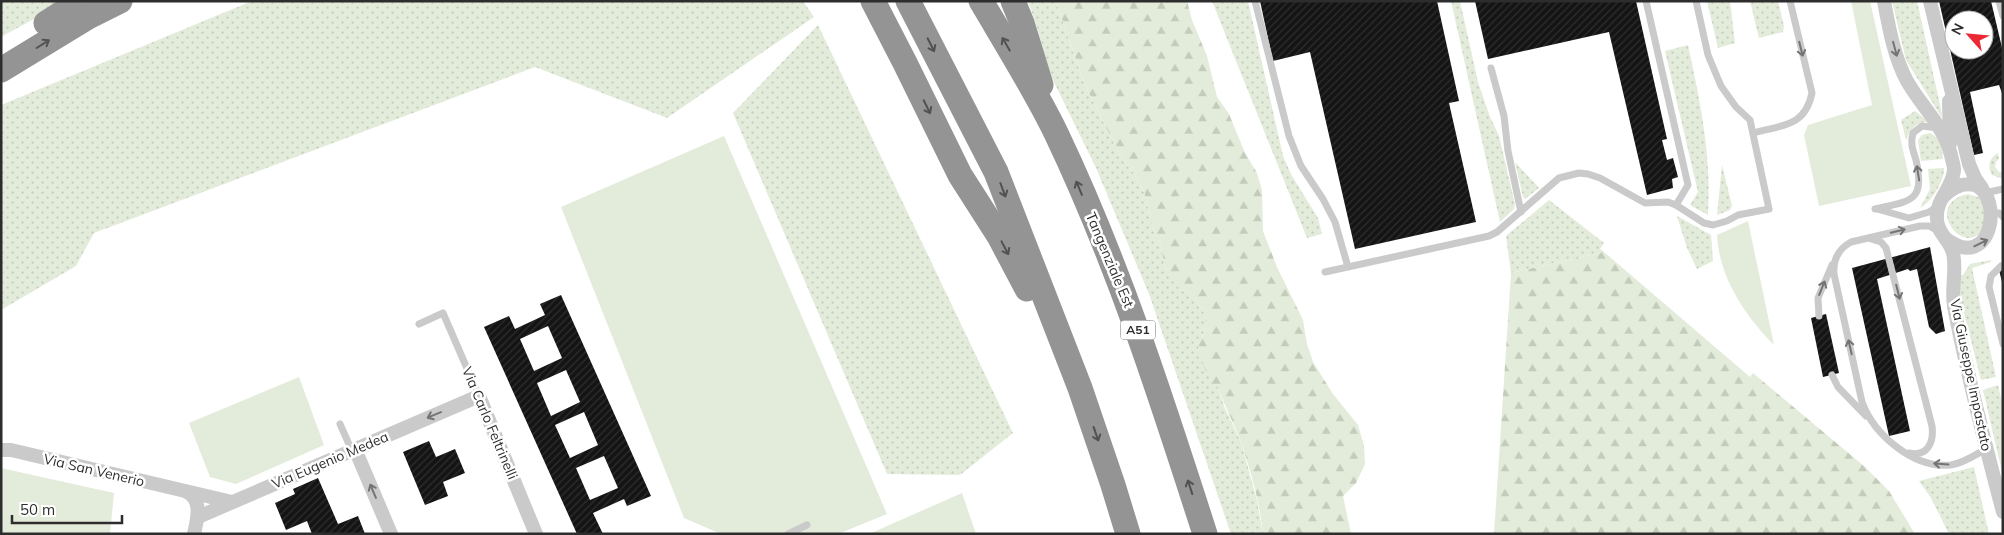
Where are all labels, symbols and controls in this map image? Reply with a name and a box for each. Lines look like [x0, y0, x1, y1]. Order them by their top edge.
north arrow [1944, 10, 1994, 60]
text: N [1947, 20, 1968, 38]
one-way arrow [926, 37, 936, 52]
one-way arrow [1001, 38, 1011, 52]
one-way arrow [35, 39, 49, 49]
one-way arrow [1797, 40, 1806, 56]
one-way arrow [1891, 40, 1900, 56]
one-way arrow [922, 99, 932, 114]
one-way arrow [1913, 165, 1923, 181]
one-way arrow [1074, 180, 1083, 195]
one-way arrow [999, 182, 1008, 197]
street label: Tangenziale Est [1082, 210, 1138, 310]
one-way arrow [1890, 226, 1906, 235]
one-way arrow [1973, 238, 1988, 247]
one-way arrow [1000, 241, 1010, 256]
one-way arrow [1818, 281, 1827, 296]
one-way arrow [1893, 283, 1903, 299]
street label: Via Giuseppe Impastato [1946, 297, 1996, 453]
road number: A51 [1120, 320, 1156, 340]
one-way arrow [1845, 339, 1854, 355]
street label: Via Carlo Feltrinelli [458, 364, 522, 482]
one-way arrow [427, 411, 442, 421]
one-way arrow [1091, 426, 1101, 442]
street label: Via Eugenio Medea [269, 427, 391, 493]
street label: Via San Venerio [42, 450, 146, 490]
one-way arrow [1934, 460, 1950, 469]
one-way arrow [1185, 480, 1194, 496]
one-way arrow [368, 484, 377, 499]
scale bar [12, 492, 122, 524]
text: 50 m [20, 500, 55, 519]

